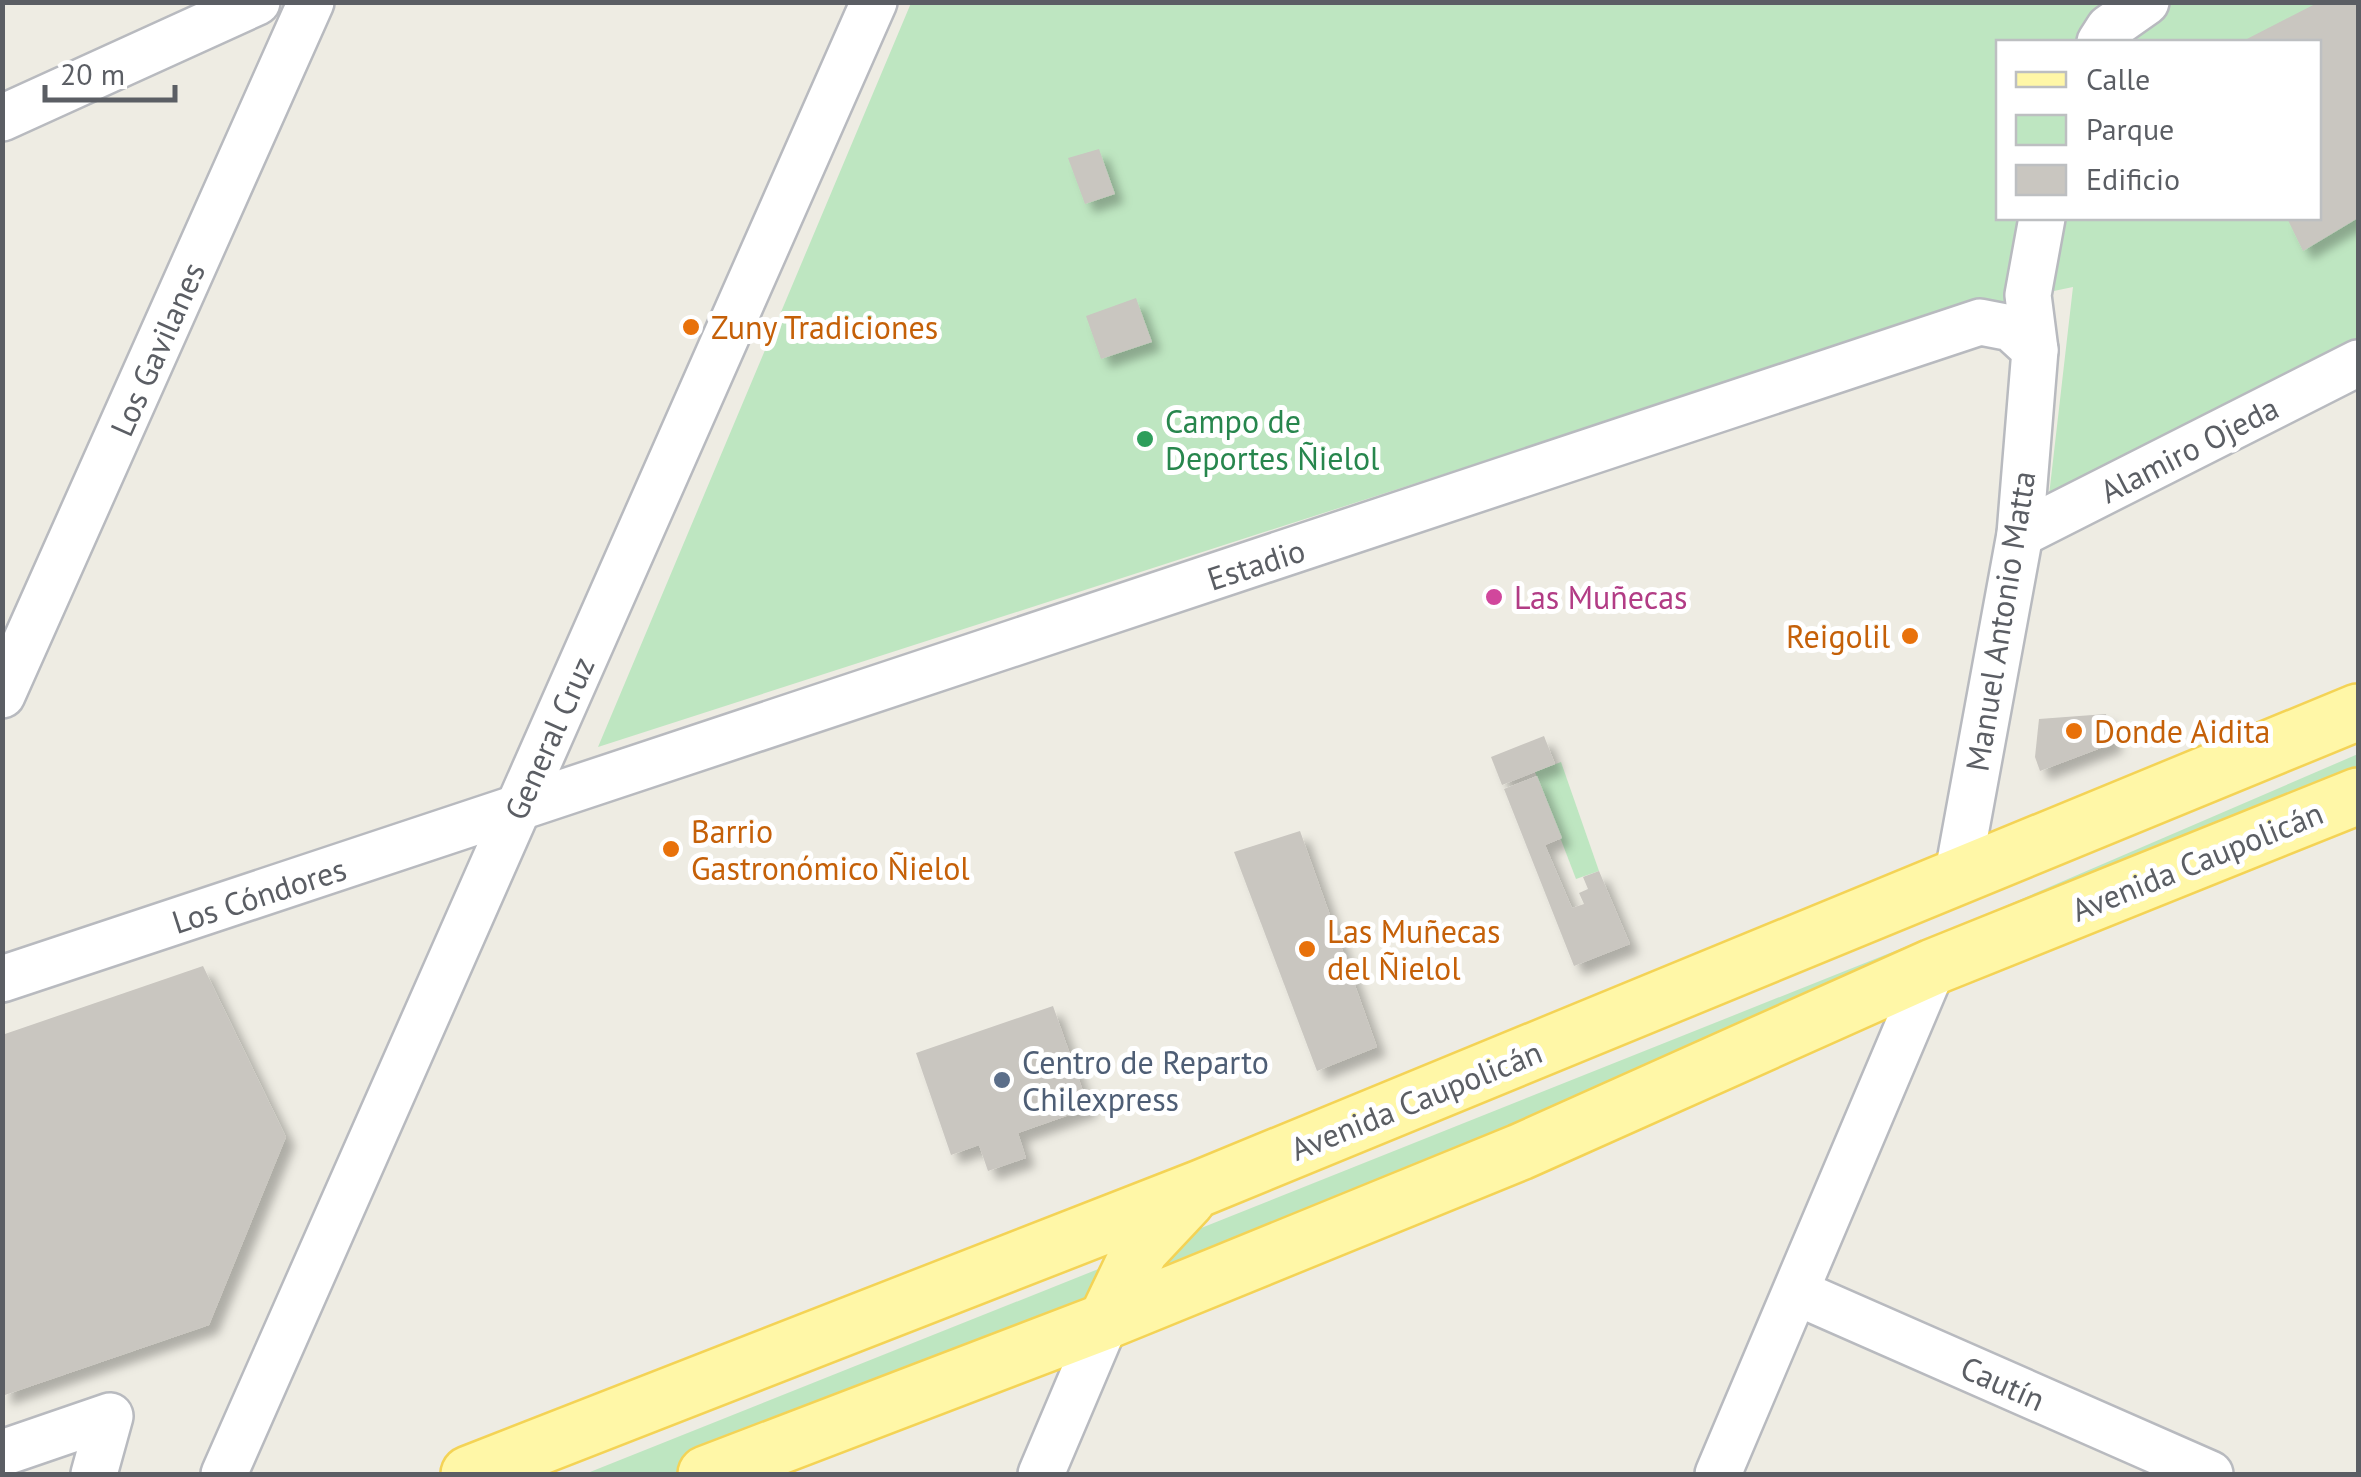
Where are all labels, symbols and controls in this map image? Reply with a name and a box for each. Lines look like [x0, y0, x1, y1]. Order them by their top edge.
scale bar [45, 40, 175, 102]
legend [1996, 40, 2321, 220]
text: 20 m [60, 54, 125, 93]
text: Calle [2086, 59, 2150, 98]
text: Parque [2086, 109, 2174, 148]
text: Edificio [2086, 159, 2180, 198]
street label: Los Gavilanes [100, 256, 214, 442]
place label: Zuny Tradiciones [711, 306, 938, 348]
marker: Zuny Tradiciones [680, 316, 702, 338]
street label: Alamiro Ojeda [2093, 386, 2285, 512]
place label: Campo de Deportes Ñielol [1165, 400, 1380, 479]
marker: Campo de Deportes Ñielol [1134, 428, 1156, 450]
street label: Manuel Antonio Matta [1956, 468, 2044, 774]
street label: Estadio [1202, 529, 1310, 599]
place label: Las Muñecas [1514, 576, 1688, 618]
marker: Las Muñecas [1483, 586, 1505, 608]
place label: Reigolil [1786, 615, 1891, 657]
marker: Reigolil [1899, 625, 1921, 647]
street label: General Cruz [494, 650, 604, 826]
place label: Donde Aidita [2094, 710, 2270, 752]
marker: Donde Aidita [2063, 720, 2085, 742]
street label: Avenida Caupolicán [2065, 791, 2329, 931]
place label: Barrio Gastronómico Ñielol [691, 810, 970, 889]
marker: Barrio Gastronómico Ñielol [660, 838, 682, 860]
street label: Los Cóndores [167, 847, 351, 943]
place label: Las Muñecas del Ñielol [1327, 910, 1501, 989]
marker: Las Muñecas del Ñielol [1296, 938, 1318, 960]
street label: Avenida Caupolicán [1284, 1030, 1548, 1170]
place label: Centro de Reparto Chilexpress [1022, 1041, 1269, 1120]
marker: Centro de Reparto Chilexpress [991, 1069, 1013, 1091]
street label: Cautín [1954, 1346, 2052, 1420]

